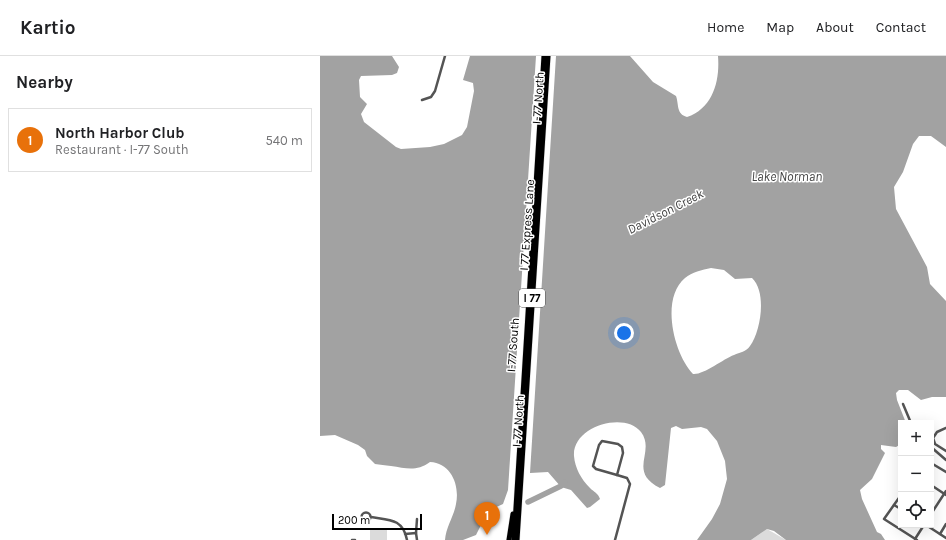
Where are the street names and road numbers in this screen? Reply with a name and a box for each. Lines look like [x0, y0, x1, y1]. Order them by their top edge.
street label: I-77 North [529, 71, 547, 125]
street label: I 77 Express Lane [517, 179, 537, 271]
road number: I 77 [519, 289, 545, 307]
street label: I-77 South [504, 317, 522, 373]
street label: I-77 North [509, 394, 527, 448]

